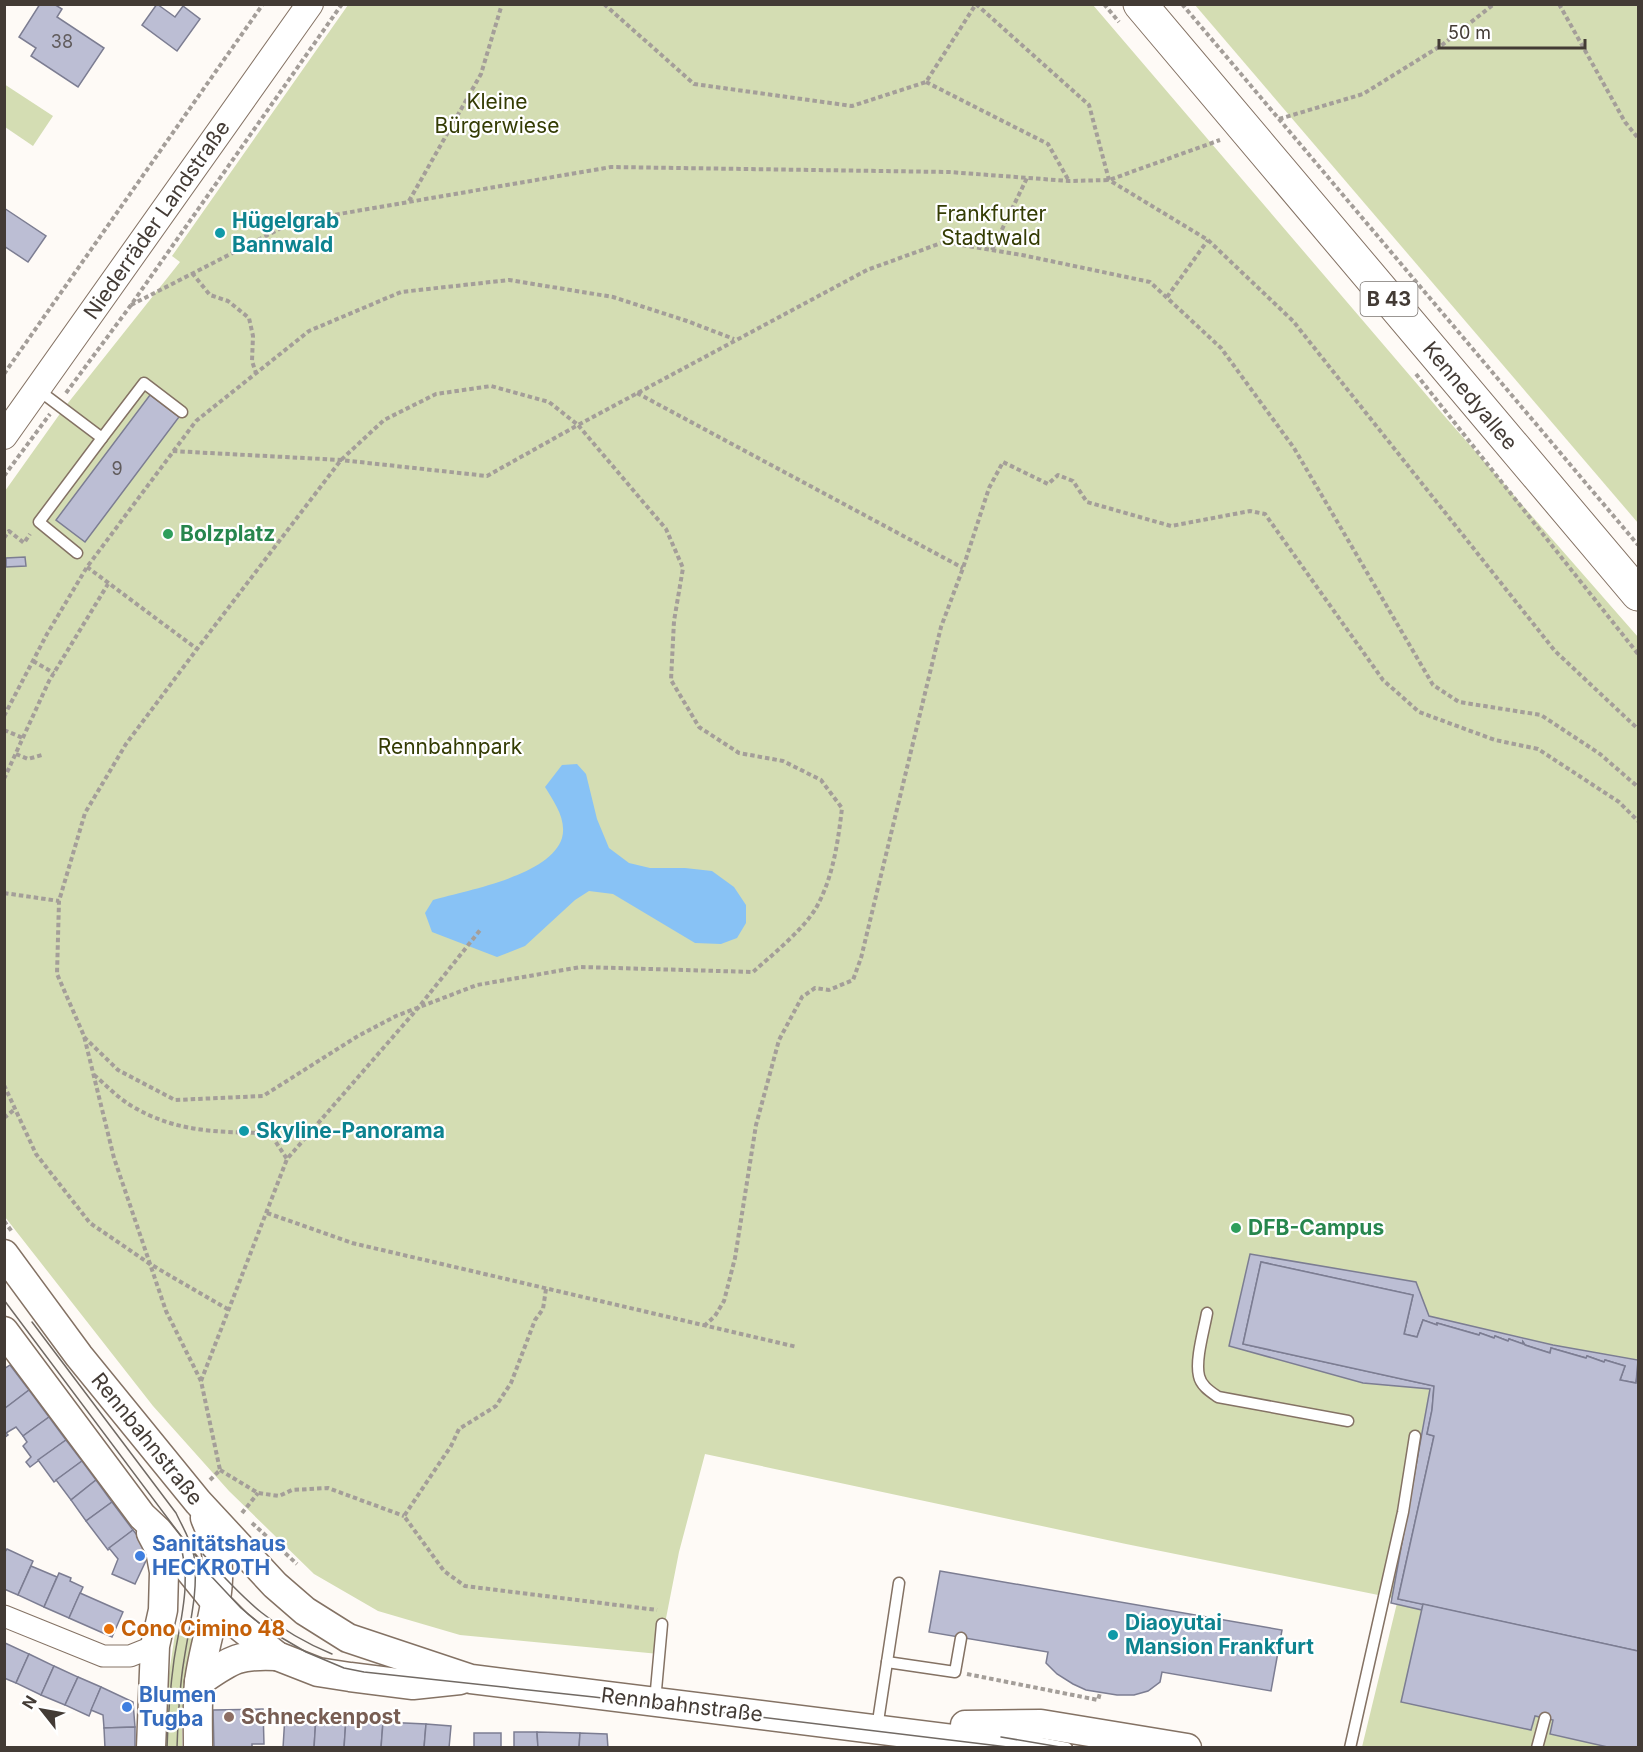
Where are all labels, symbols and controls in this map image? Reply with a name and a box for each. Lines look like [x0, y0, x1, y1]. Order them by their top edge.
scale bar [1439, 12, 1584, 50]
text: 50 m [1448, 22, 1491, 43]
house number: 38 [51, 31, 73, 52]
park label: Kleine Bürgerwiese [435, 89, 559, 138]
street label: Niederräder Landstraße [78, 116, 235, 324]
park label: Frankfurter Stadtwald [936, 201, 1046, 250]
place label: Hügelgrab Bannwald [232, 208, 339, 257]
marker: Hügelgrab Bannwald [213, 226, 227, 240]
road number: B 43 [1360, 282, 1418, 316]
street label: Kennedyallee [1418, 336, 1523, 455]
house number: 9 [111, 458, 123, 479]
place label: Bolzplatz [180, 521, 275, 546]
marker: Bolzplatz [161, 527, 175, 541]
park label: Rennbahnpark [378, 734, 523, 759]
place label: Skyline-Panorama [256, 1118, 445, 1143]
marker: Skyline-Panorama [237, 1124, 251, 1138]
place label: DFB-Campus [1248, 1215, 1384, 1240]
marker: DFB-Campus [1229, 1221, 1243, 1235]
street label: Rennbahnstraße [86, 1368, 208, 1510]
place label: Sanitätshaus HECKROTH [152, 1531, 286, 1580]
marker: Sanitätshaus HECKROTH [133, 1549, 147, 1563]
place label: Diaoyutai Mansion Frankfurt [1125, 1610, 1314, 1659]
place label: Cono Cimino 48 [121, 1616, 285, 1641]
marker: Cono Cimino 48 [102, 1622, 116, 1636]
marker: Diaoyutai Mansion Frankfurt [1106, 1628, 1120, 1642]
north arrow [12, 1680, 72, 1740]
place label: Blumen Tugba [139, 1682, 216, 1731]
street label: Rennbahnstraße [600, 1682, 764, 1727]
text: N [17, 1692, 41, 1713]
marker: Blumen Tugba [120, 1700, 134, 1714]
place label: Schneckenpost [241, 1704, 401, 1729]
marker: Schneckenpost [222, 1710, 236, 1724]

